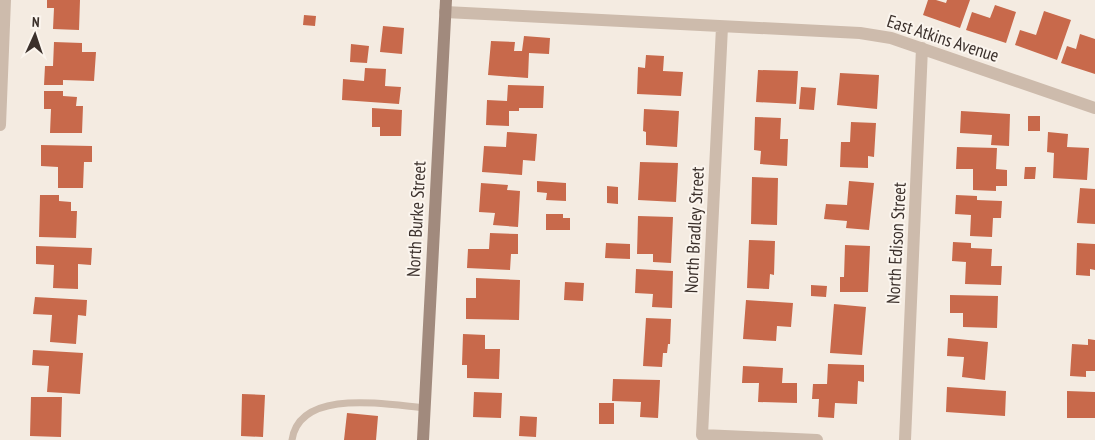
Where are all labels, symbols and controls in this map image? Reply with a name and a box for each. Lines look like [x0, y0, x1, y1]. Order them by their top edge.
street label: East Atkins Avenue [884, 9, 1002, 67]
north arrow [10, 10, 60, 60]
text: N [31, 13, 40, 31]
street label: North Burke Street [401, 160, 431, 278]
street label: North Bradley Street [679, 166, 709, 294]
street label: North Edison Street [881, 182, 911, 304]

